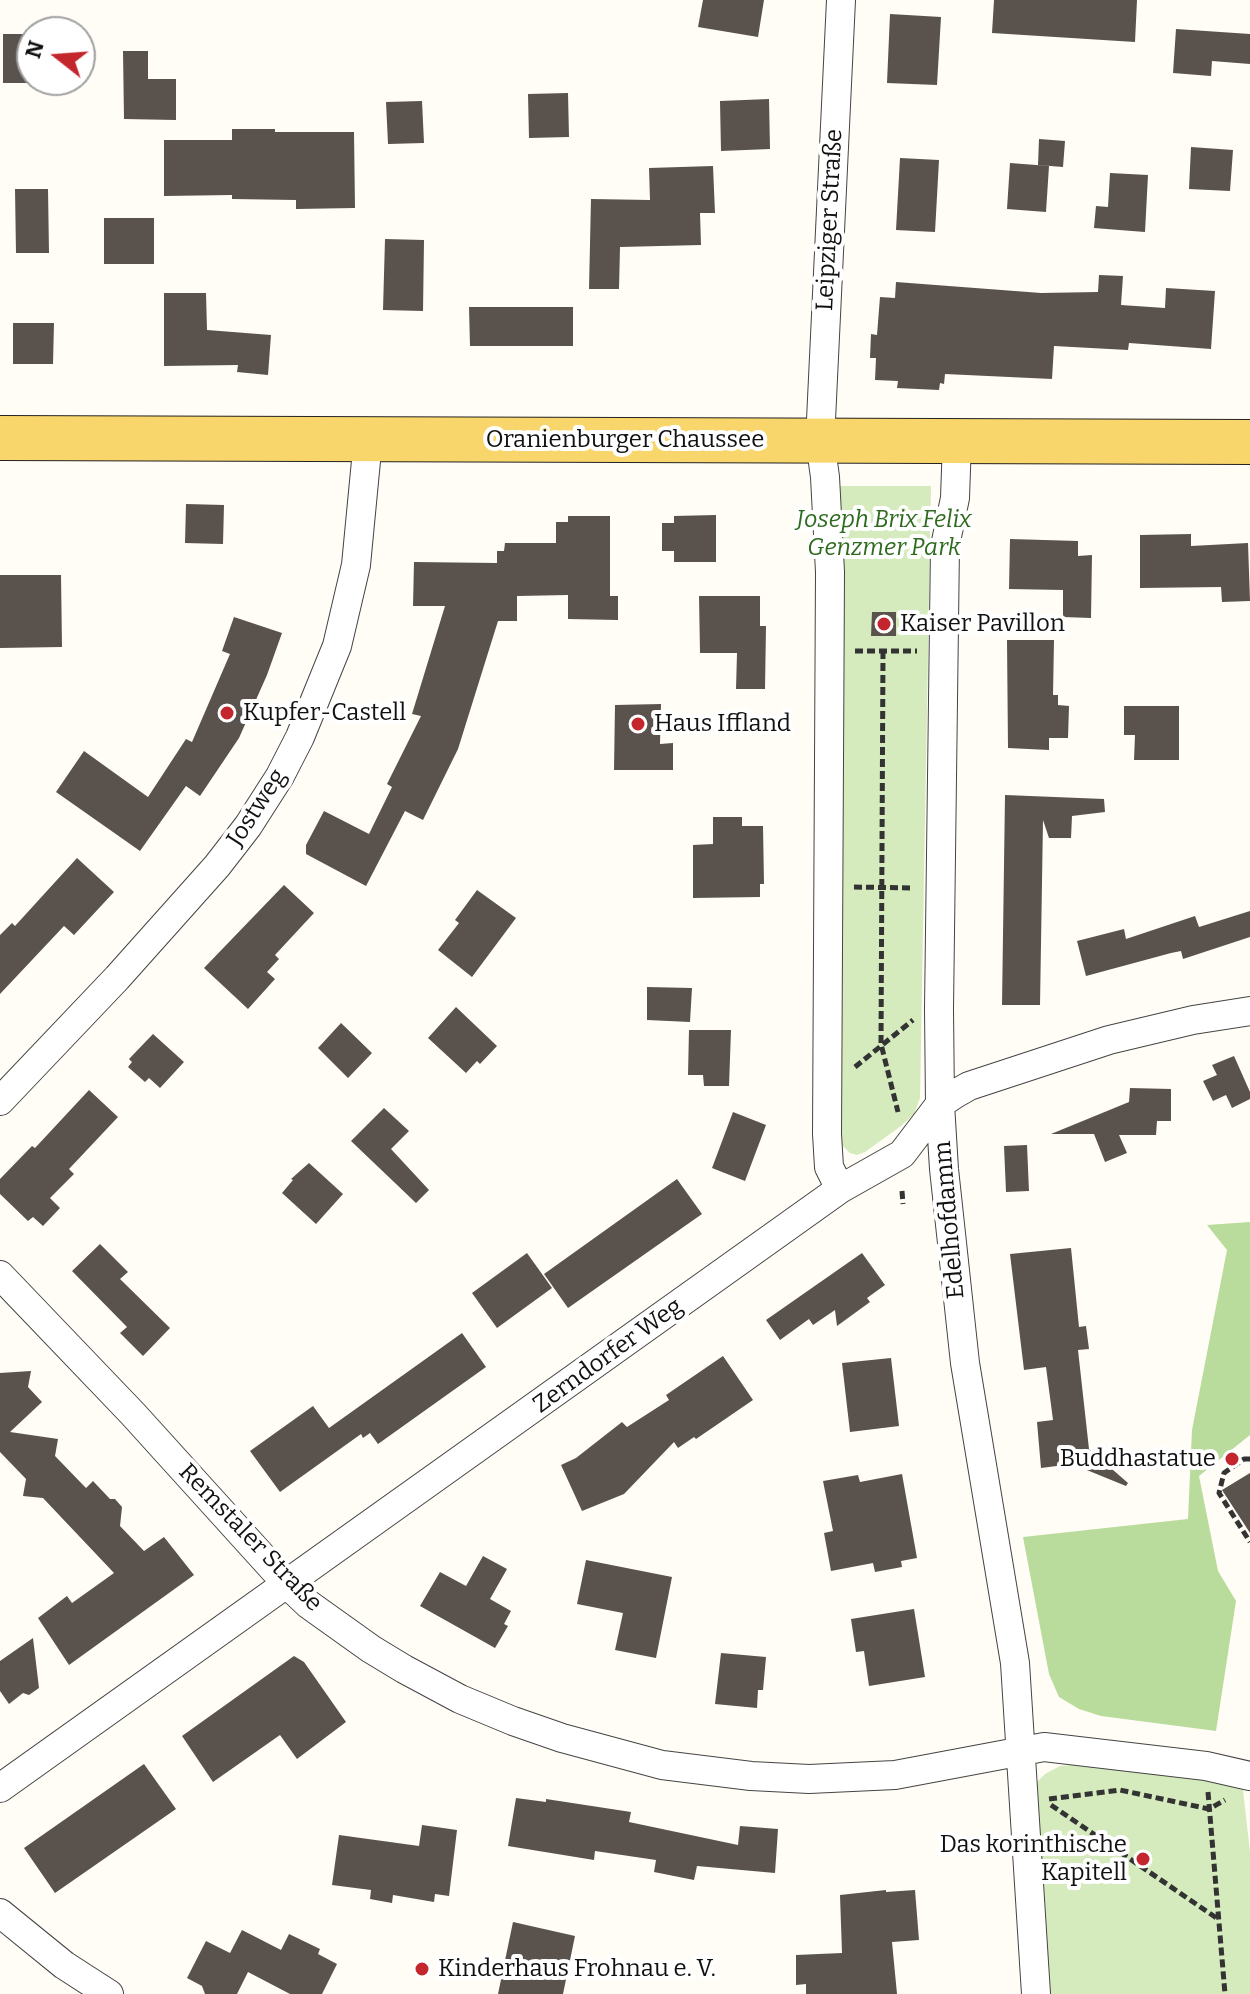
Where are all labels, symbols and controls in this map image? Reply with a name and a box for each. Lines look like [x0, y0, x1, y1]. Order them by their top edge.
north arrow [16, 16, 96, 96]
text: N [19, 37, 50, 61]
street label: Leipziger Straße [811, 128, 849, 312]
street label: Oranienburger Chaussee [486, 426, 764, 454]
park label: Joseph Brix Felix Genzmer Park [796, 506, 972, 562]
place label: Kaiser Pavillon [900, 610, 1065, 638]
marker: Kaiser Pavillon [875, 615, 893, 633]
place label: Kupfer-Castell [243, 699, 406, 727]
marker: Kupfer-Castell [218, 704, 236, 722]
place label: Haus Iffland [654, 710, 791, 738]
marker: Haus Iffland [629, 715, 647, 733]
street label: Jostweg [221, 764, 293, 852]
street label: Edelhofdamm [929, 1140, 971, 1300]
street label: Zerndorfer Weg [528, 1292, 688, 1420]
place label: Buddhastatue [1060, 1445, 1216, 1473]
marker: Buddhastatue [1223, 1450, 1241, 1468]
street label: Remstaler Straße [172, 1458, 328, 1618]
place label: Das korinthische Kapitell [940, 1831, 1127, 1887]
marker: Das korinthische Kapitell [1134, 1850, 1152, 1868]
place label: Kinderhaus Frohnau e. V. [438, 1955, 716, 1983]
marker: Kinderhaus Frohnau e. V. [413, 1960, 431, 1978]

